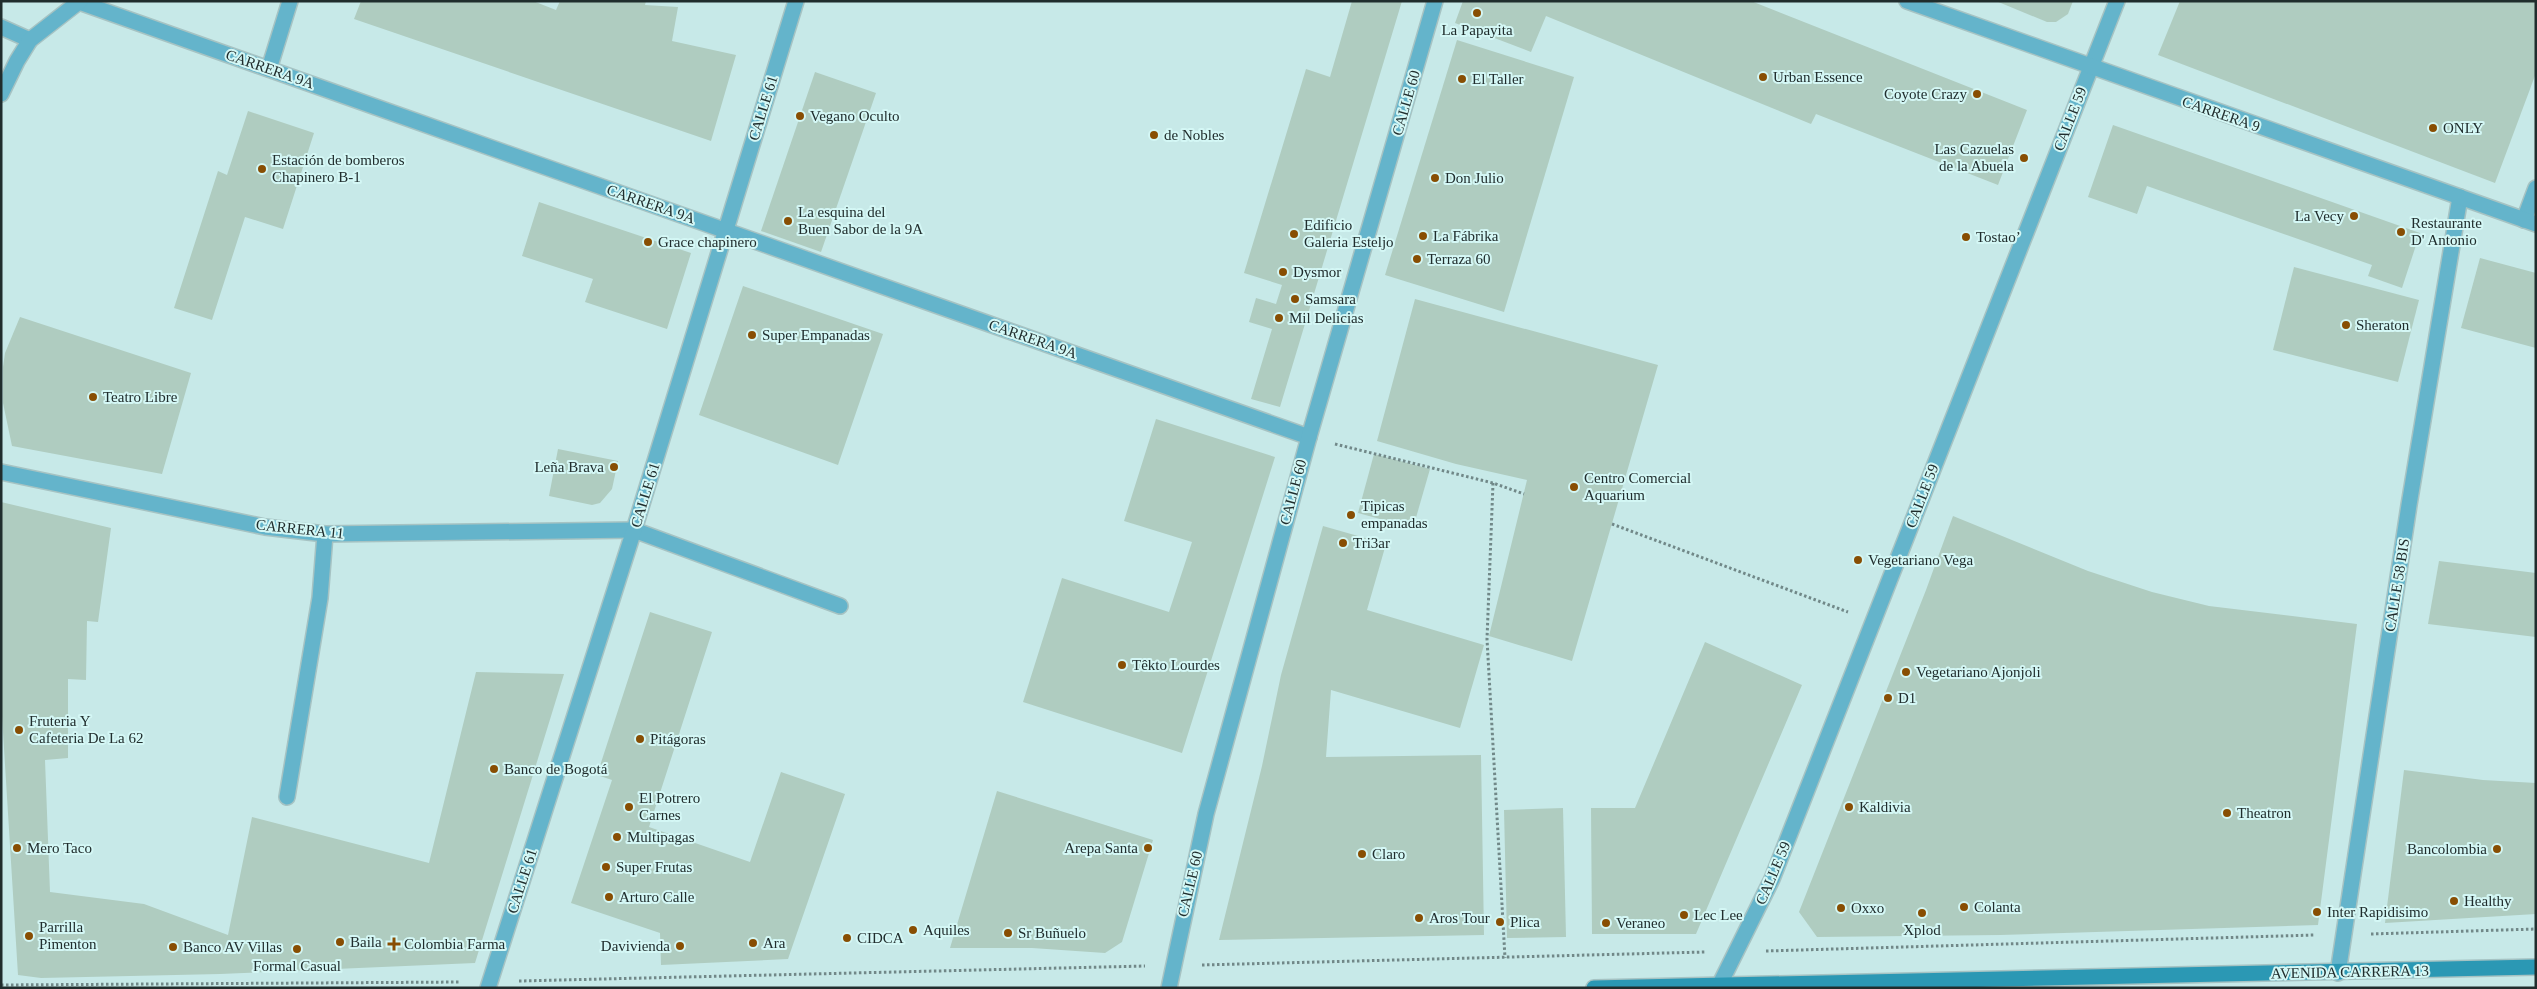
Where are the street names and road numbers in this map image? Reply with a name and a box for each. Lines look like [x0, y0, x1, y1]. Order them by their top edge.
street label: CARRERA 9A [224, 46, 316, 92]
street label: CALLE 60 [1389, 69, 1423, 137]
street label: CALLE 61 [746, 74, 780, 142]
street label: CALLE 59 [2051, 85, 2089, 153]
street label: CARRERA 9 [2180, 93, 2262, 135]
street label: CARRERA 9A [605, 181, 697, 227]
street label: CARRERA 9A [987, 316, 1079, 362]
street label: CALLE 60 [1277, 458, 1309, 526]
street label: CALLE 61 [628, 461, 662, 529]
street label: CALLE 59 [1903, 462, 1941, 530]
street label: CARRERA 11 [255, 516, 345, 542]
street label: CALLE 58 BIS [2382, 537, 2412, 633]
street label: CALLE 59 [1753, 839, 1793, 907]
street label: CALLE 61 [504, 847, 540, 915]
street label: CALLE 60 [1175, 850, 1205, 918]
street label: AVENIDA CARRERA 13 [2271, 963, 2429, 981]

